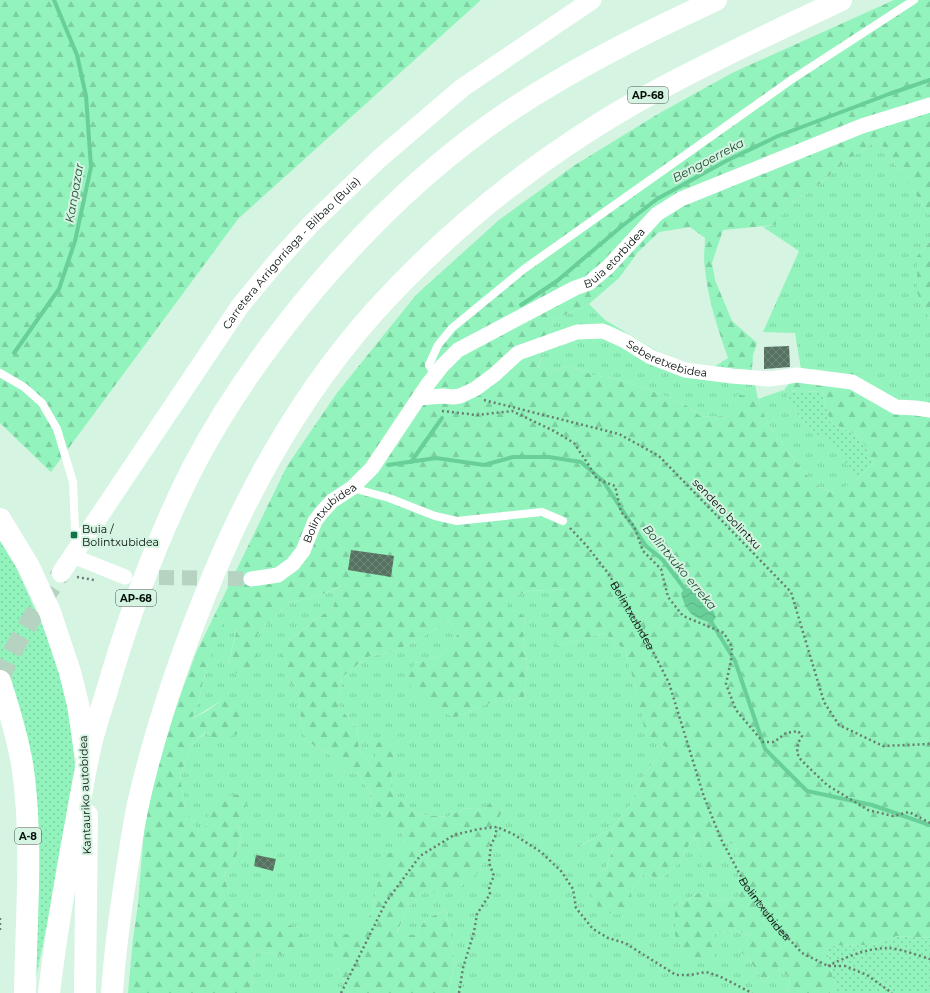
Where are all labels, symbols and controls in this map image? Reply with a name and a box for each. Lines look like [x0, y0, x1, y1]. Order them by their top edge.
road number: AP-68 [628, 87, 668, 103]
water label: Bengoerreka [670, 135, 746, 185]
water label: Kanpazar [61, 162, 87, 224]
street label: Carretera Arrigorriaga - Bilbao (Buia) [219, 174, 363, 332]
street label: Buia etorbidea [582, 225, 648, 291]
street label: Seberetxebidea [624, 337, 708, 380]
street label: sendero bolintxu [690, 476, 764, 552]
street label: Bolintxubidea [300, 480, 360, 545]
water label: Bolintxuko erreka [640, 521, 720, 613]
place label: Buia / Bolintxubidea [82, 522, 159, 549]
marker: Buia / Bolintxubidea [69, 530, 79, 540]
street label: Bolintxubidea [607, 579, 658, 652]
road number: AP-68 [116, 590, 156, 606]
street label: Kantauriko autobidea [76, 735, 94, 855]
road number: A-8 [15, 828, 41, 844]
street label: Bolintxubidea [736, 875, 794, 944]

